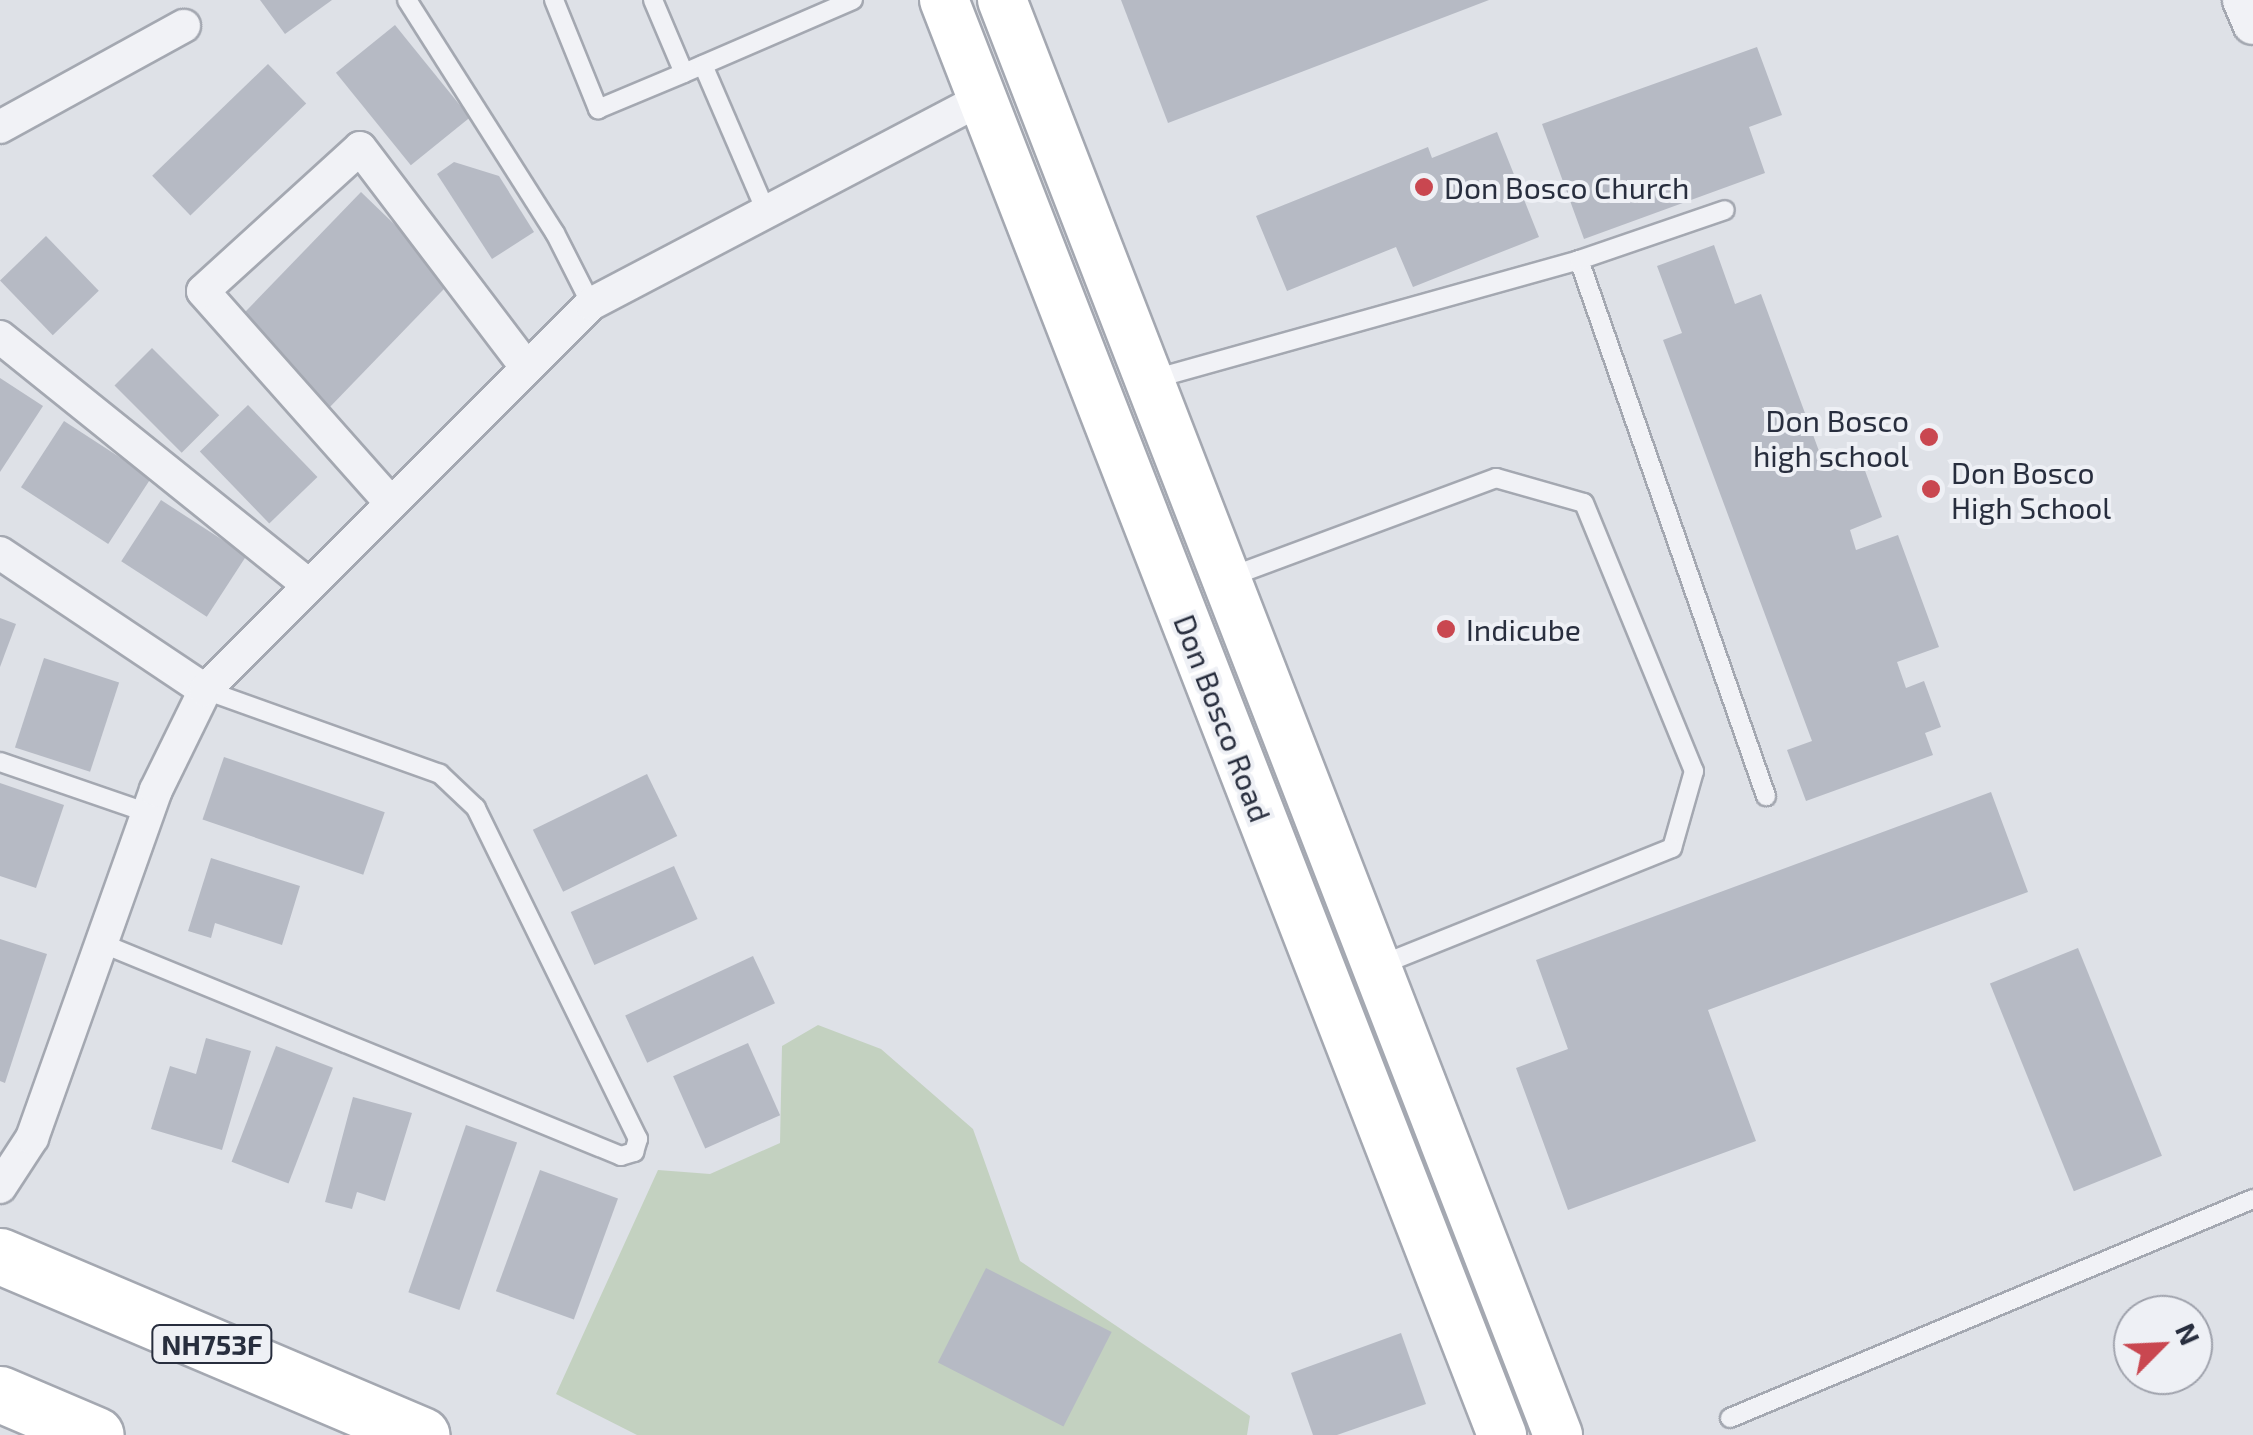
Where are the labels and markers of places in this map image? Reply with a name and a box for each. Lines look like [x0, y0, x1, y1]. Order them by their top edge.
place label: Don Bosco Church [1444, 169, 1689, 205]
marker: Don Bosco Church [1413, 176, 1435, 198]
place label: Don Bosco high school [1753, 402, 1909, 472]
marker: Don Bosco high school [1918, 426, 1940, 448]
place label: Don Bosco High School [1951, 454, 2111, 524]
marker: Don Bosco High School [1920, 478, 1942, 500]
place label: Indicube [1466, 611, 1581, 647]
marker: Indicube [1435, 618, 1457, 640]

